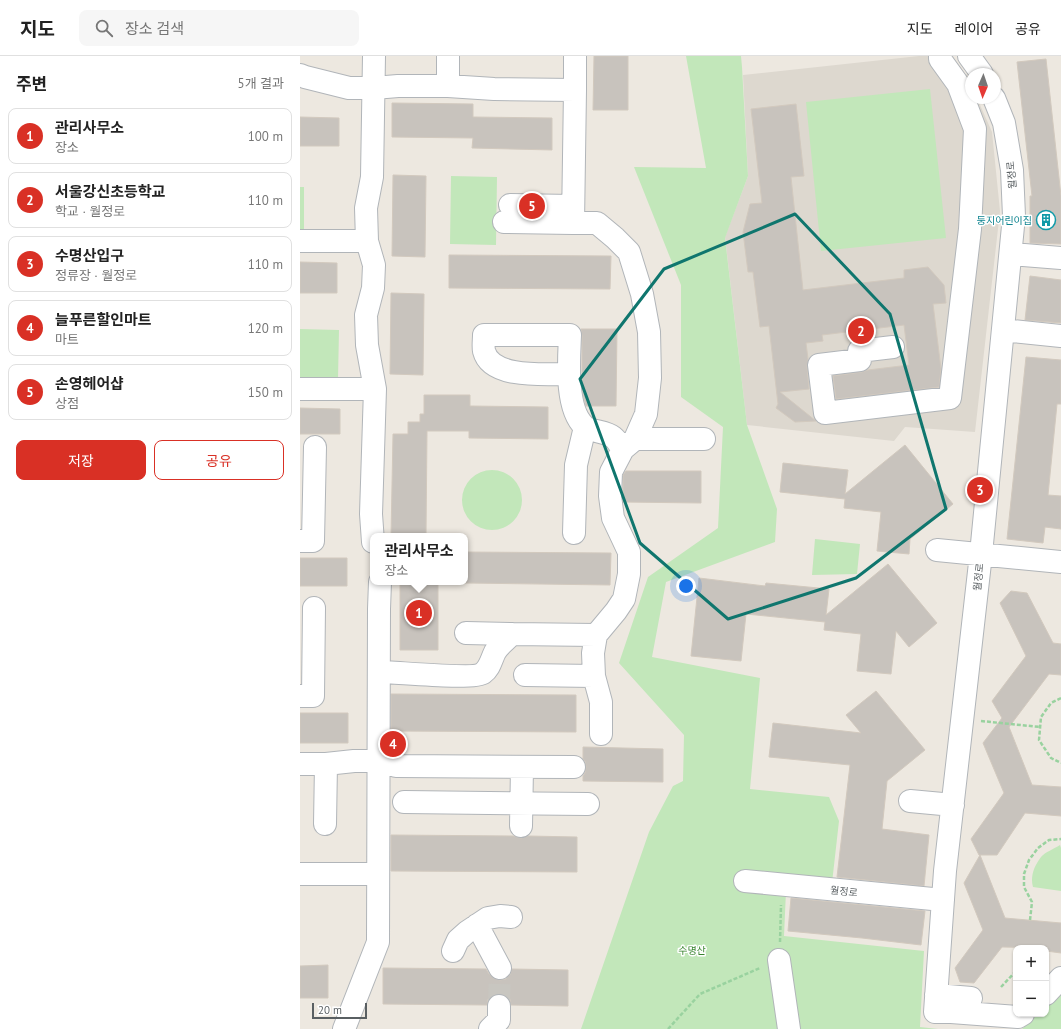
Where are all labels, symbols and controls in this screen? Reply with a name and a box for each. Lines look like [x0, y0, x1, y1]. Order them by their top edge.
search box [79, 10, 359, 46]
text: 지도 [20, 17, 55, 41]
icon: search [93, 17, 115, 39]
text: 장소 검색 [125, 19, 184, 38]
text: 지도 [907, 20, 933, 38]
text: 레이어 [955, 20, 993, 38]
text: 공유 [1015, 20, 1041, 38]
north arrow [965, 68, 1001, 104]
text: 주변 [16, 73, 47, 95]
text: 5개 결과 [238, 75, 284, 92]
text: 관리사무소 [55, 118, 124, 137]
text: 1 [26, 128, 34, 145]
text: 100 m [248, 128, 283, 145]
text: 장소 [55, 139, 79, 156]
street label: 월정로 [1004, 161, 1019, 189]
text: 서울강신초등학교 [55, 182, 165, 201]
pin: 5 [519, 191, 545, 221]
text: 2 [26, 192, 34, 209]
text: 110 m [248, 192, 283, 209]
text: 학교 · 월정로 [55, 203, 125, 220]
building icon: 둥지어린이집 [1035, 209, 1057, 231]
place label: 둥지어린이집 [977, 214, 1032, 227]
text: 수명산입구 [55, 246, 124, 265]
text: 3 [26, 256, 34, 273]
text: 110 m [248, 256, 283, 273]
text: 정류장 · 월정로 [55, 267, 137, 284]
text: 늘푸른할인마트 [55, 310, 152, 329]
pin: 2 [848, 316, 874, 346]
text: 4 [26, 320, 34, 337]
text: 120 m [248, 320, 283, 337]
text: 마트 [55, 331, 79, 348]
text: 손영헤어샵 [55, 374, 124, 393]
text: 5 [26, 384, 34, 401]
text: 150 m [248, 384, 283, 401]
text: 상점 [55, 395, 79, 412]
button: 저장 [16, 440, 146, 480]
button: 공유 [154, 440, 284, 480]
pin: 3 [967, 475, 993, 505]
popup [370, 533, 468, 585]
text: 관리사무소 [384, 541, 454, 560]
text: 장소 [384, 562, 408, 579]
street label: 월정로 [971, 563, 986, 591]
your location [676, 576, 696, 596]
pin: 1 [406, 598, 432, 628]
pin: 4 [380, 729, 406, 759]
street label: 월정로 [830, 884, 858, 899]
park label: 수명산 [678, 944, 706, 957]
map controls [1013, 945, 1049, 1017]
button: + [1013, 945, 1049, 981]
button: − [1013, 981, 1049, 1017]
scale bar [312, 1001, 367, 1020]
text: 20 m [318, 1003, 342, 1017]

